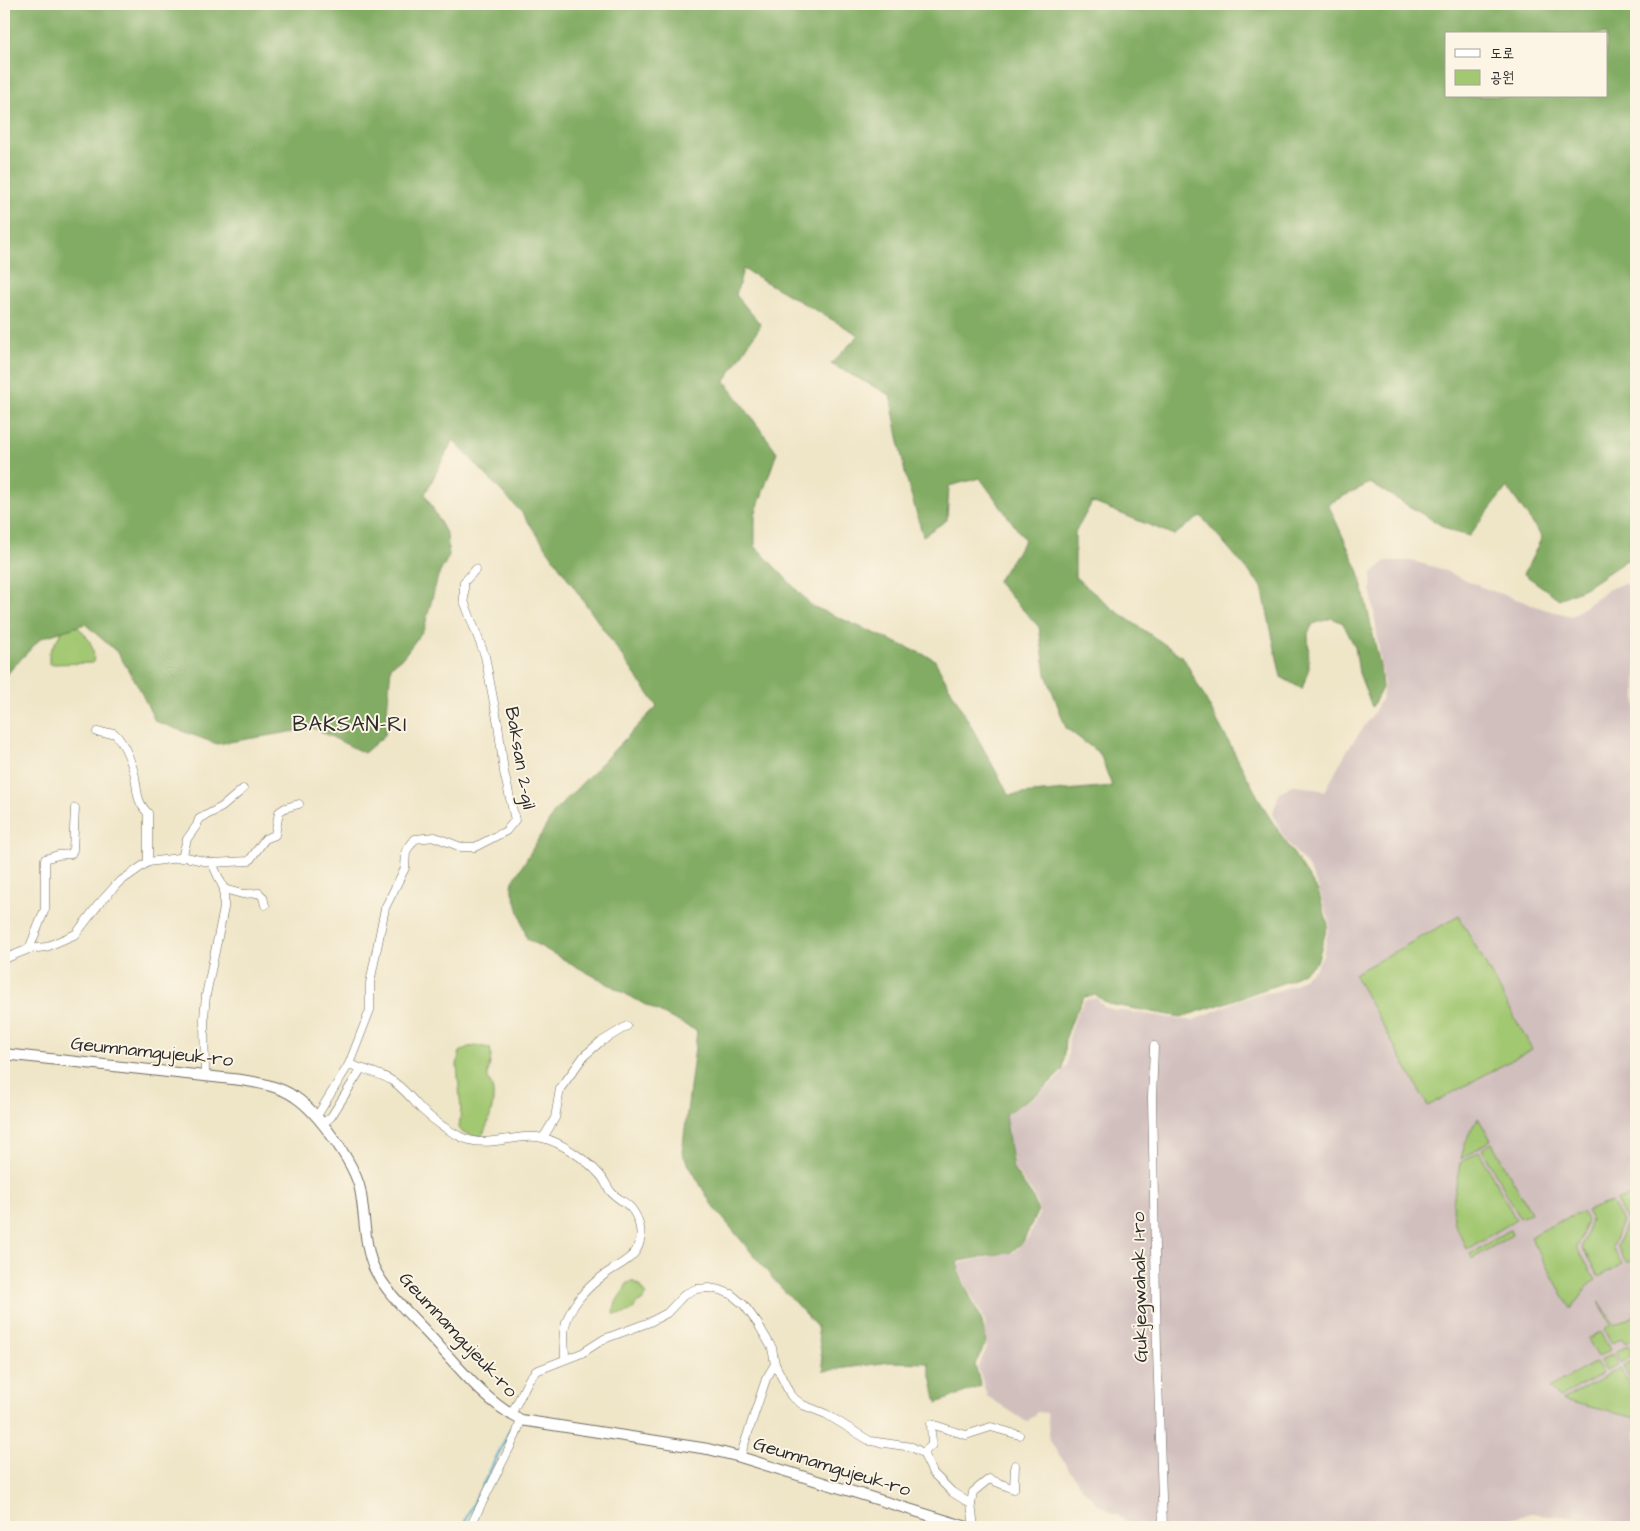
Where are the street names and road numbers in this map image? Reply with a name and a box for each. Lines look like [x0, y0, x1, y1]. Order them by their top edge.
street label: Baksan 2-gil [497, 705, 542, 812]
street label: Geumnamgujeuk-ro [69, 1030, 235, 1075]
street label: Gukjegwahak 1-ro [1125, 1211, 1156, 1363]
street label: Geumnamgujeuk-ro [392, 1266, 524, 1405]
street label: Geumnamgujeuk-ro [750, 1430, 914, 1505]

